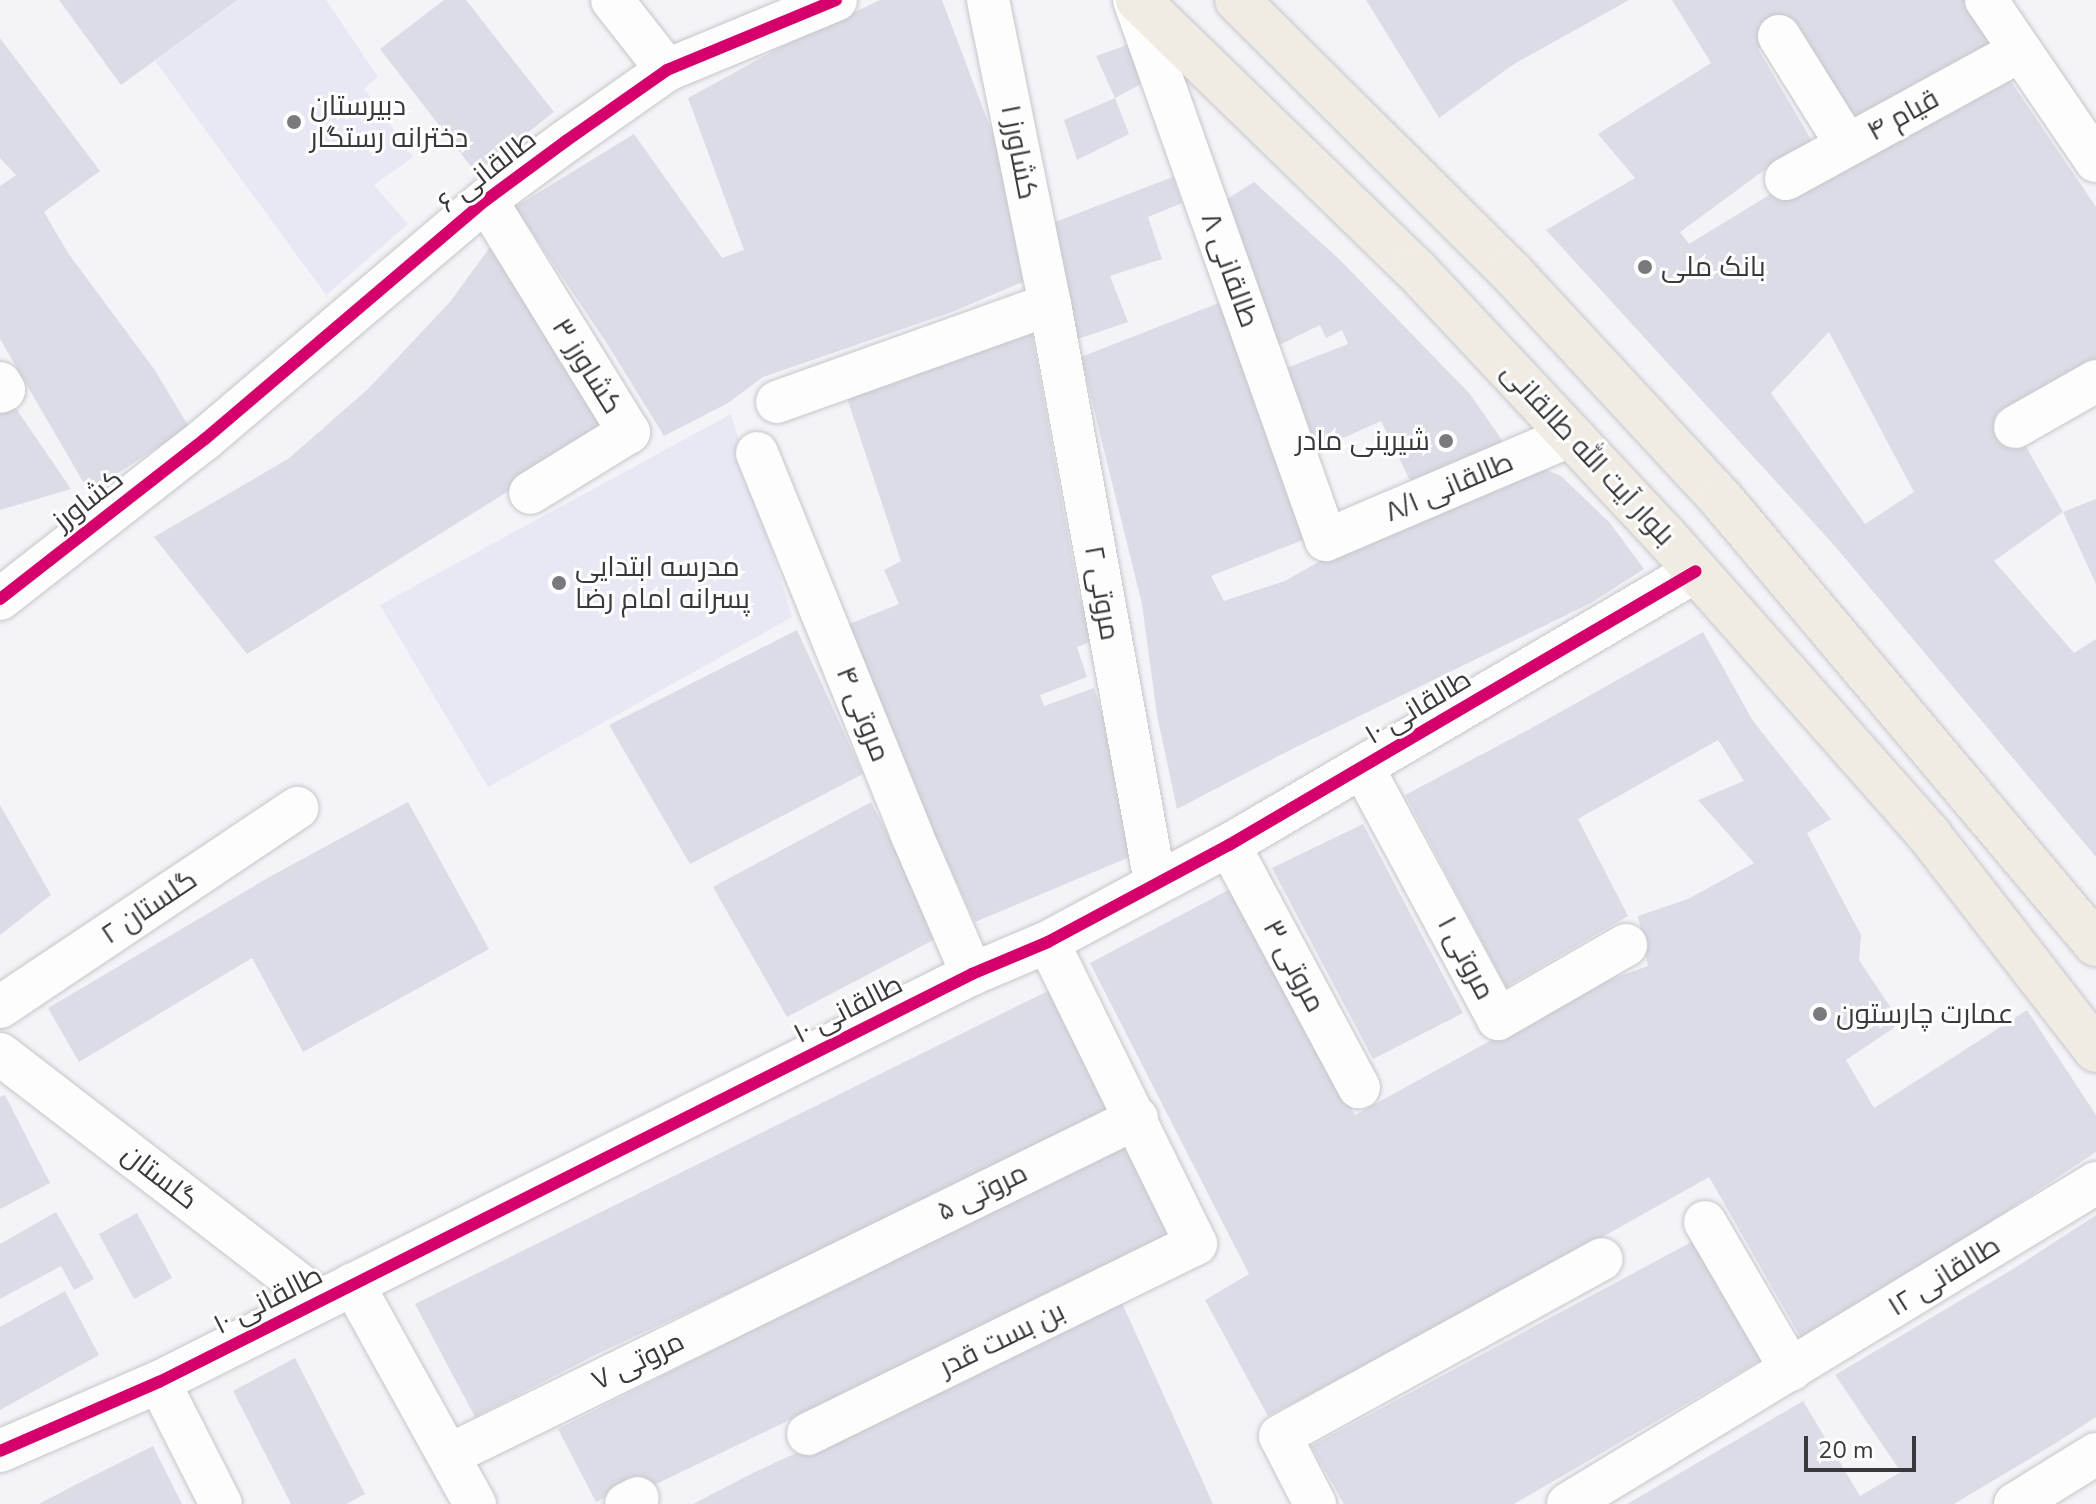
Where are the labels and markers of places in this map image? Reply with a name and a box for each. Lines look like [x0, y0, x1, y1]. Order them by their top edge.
place label: دبیرستان دخترانه رستگار [310, 89, 468, 155]
marker: دبیرستان دخترانه رستگار [285, 113, 303, 131]
place label: بانک ملی [1661, 250, 1766, 284]
marker: بانک ملی [1636, 258, 1654, 276]
place label: شیرینی مادر [1295, 424, 1430, 458]
marker: شیرینی مادر [1437, 432, 1455, 450]
place label: مدرسه ابتدایی پسرانه امام رضا [575, 550, 750, 616]
marker: مدرسه ابتدایی پسرانه امام رضا [550, 574, 568, 592]
place label: عمارت چارستون [1836, 997, 2014, 1031]
marker: عمارت چارستون [1811, 1005, 1829, 1023]

